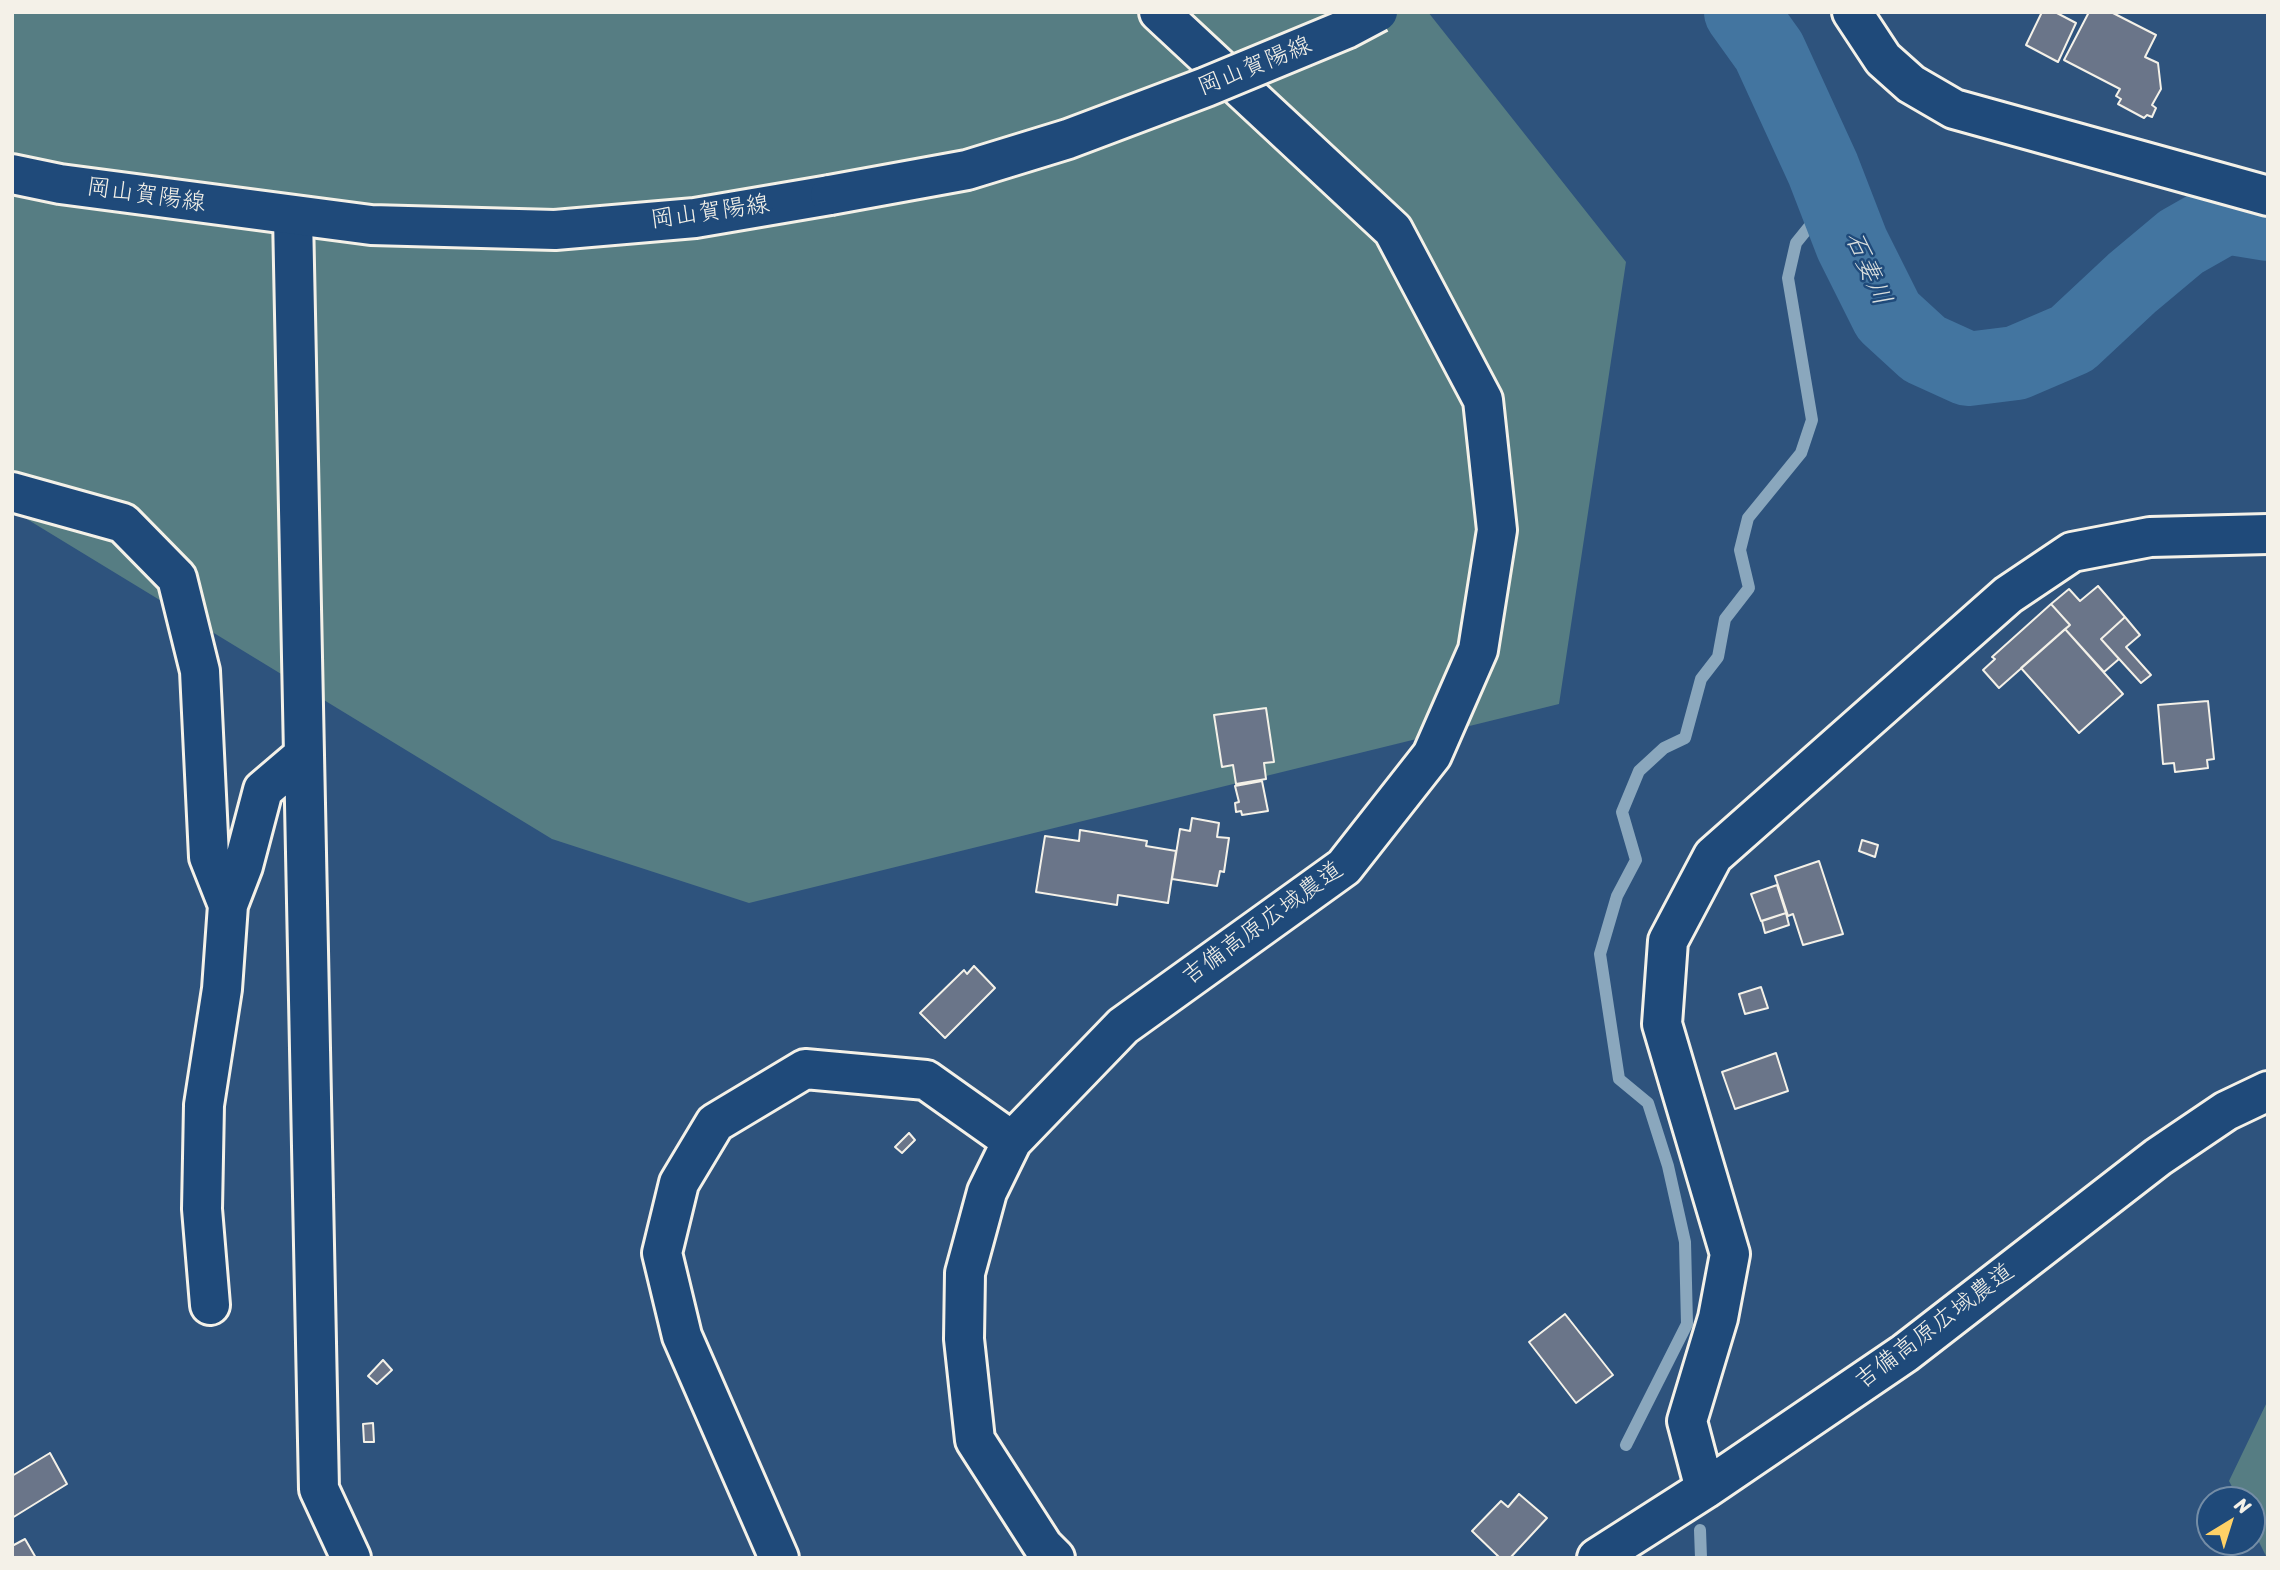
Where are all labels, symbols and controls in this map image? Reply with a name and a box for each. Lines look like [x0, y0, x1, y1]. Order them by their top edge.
street label: 岡山賀陽線 [1194, 31, 1316, 103]
street label: 岡山賀陽線 [85, 173, 207, 219]
street label: 岡山賀陽線 [649, 190, 771, 236]
water label: 石妻川 [1837, 227, 1897, 311]
street label: 吉備高原広域農道 [1177, 856, 1349, 992]
street label: 吉備高原広域農道 [1850, 1258, 2020, 1396]
north arrow [2196, 1486, 2266, 1556]
text: N [2228, 1489, 2258, 1523]

